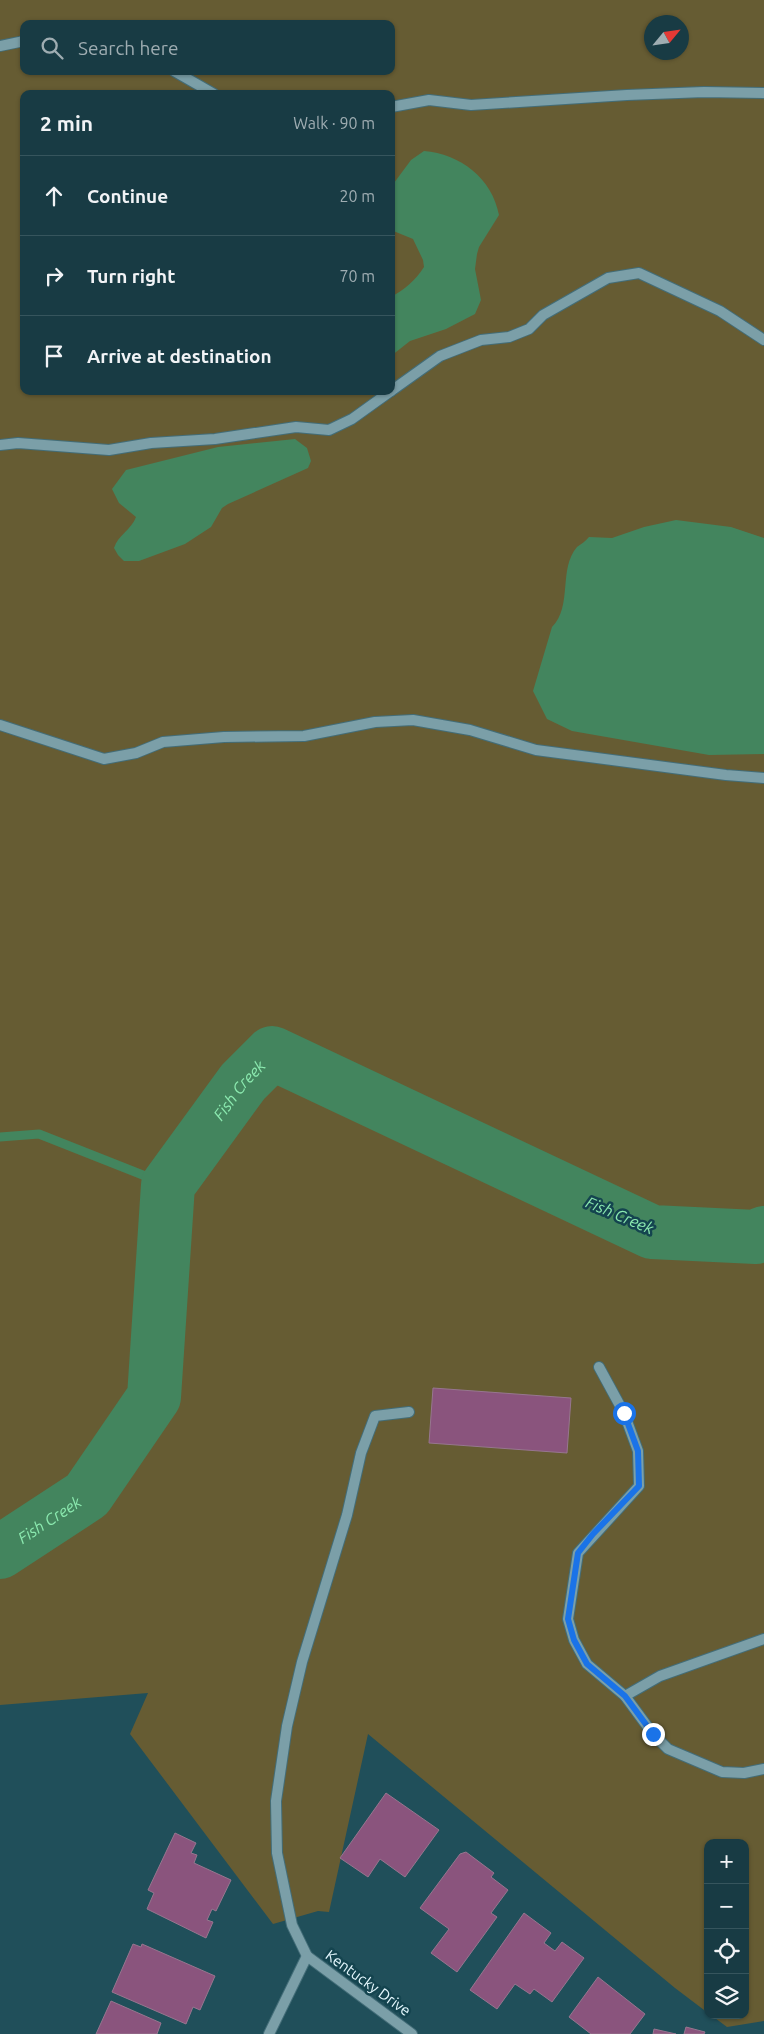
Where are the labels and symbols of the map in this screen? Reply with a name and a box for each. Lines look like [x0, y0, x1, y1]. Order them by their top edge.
north arrow [644, 15, 689, 60]
water label: Fish Creek [209, 1056, 269, 1123]
water label: Fish Creek [583, 1193, 657, 1238]
route start [613, 1402, 636, 1425]
water label: Fish Creek [14, 1492, 85, 1547]
route end [642, 1723, 665, 1746]
street label: Kentucky Drive [322, 1946, 414, 2019]

